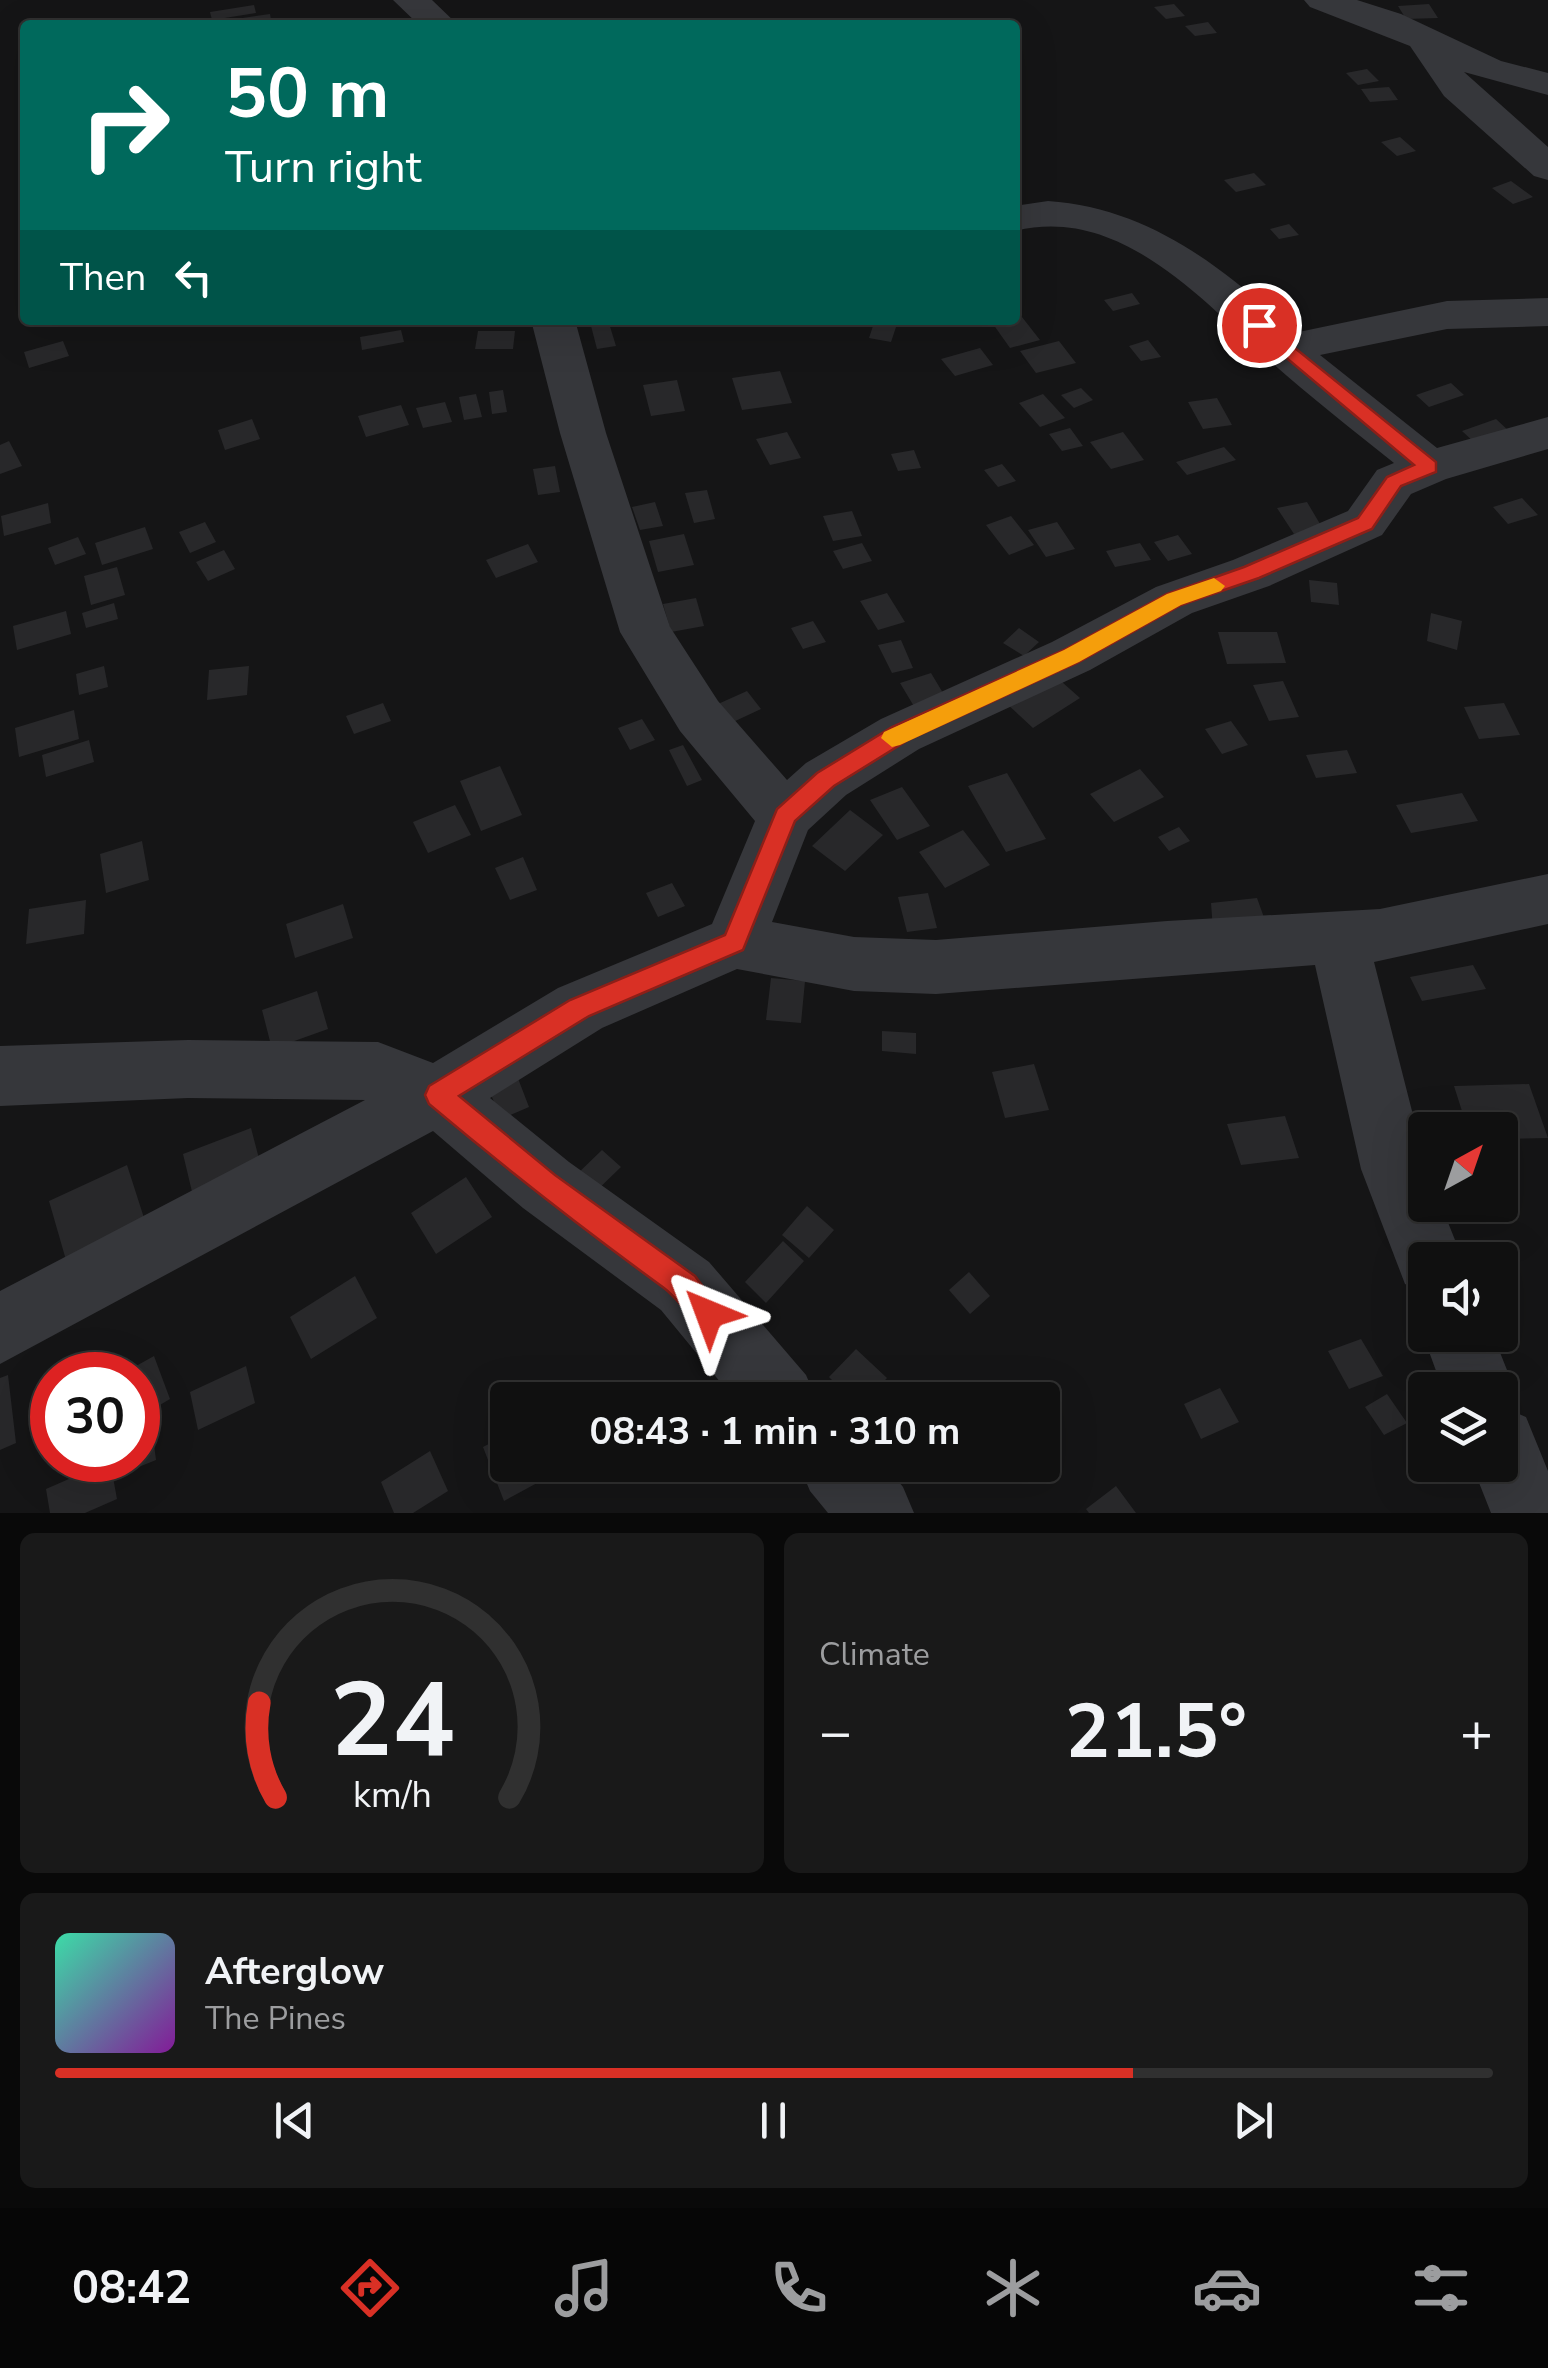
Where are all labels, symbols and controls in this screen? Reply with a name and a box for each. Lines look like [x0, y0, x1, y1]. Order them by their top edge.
text: 50 m [225, 46, 389, 142]
icon: right [60, 60, 190, 190]
text: Turn right [225, 137, 422, 198]
icon: left [166, 250, 221, 305]
text: Then [60, 252, 146, 303]
pin [1217, 283, 1302, 368]
icon: arrive [1232, 298, 1287, 353]
north arrow [1408, 1112, 1518, 1222]
map controls [1408, 1112, 1518, 1482]
button: sound [1408, 1242, 1518, 1352]
position arrow [657, 1262, 761, 1366]
speed limit sign: 30 [30, 1352, 160, 1482]
button: layers [1408, 1372, 1518, 1482]
text: 08:43 · 1 min · 310 m [590, 1406, 960, 1457]
text: Climate [819, 1633, 930, 1676]
text: 24 [330, 1650, 454, 1792]
text: 21.5° [1065, 1681, 1247, 1783]
text: − [819, 1695, 852, 1770]
text: + [1460, 1695, 1493, 1770]
text: km/h [353, 1771, 431, 1820]
text: Afterglow [205, 1946, 384, 1997]
text: The Pines [205, 1997, 346, 2040]
icon: previous [267, 2093, 322, 2148]
icon: pause [746, 2093, 801, 2148]
icon: next [1226, 2093, 1281, 2148]
icon: directions [335, 2253, 405, 2323]
icon: music [549, 2253, 619, 2323]
icon: phone [764, 2253, 834, 2323]
icon: climate [978, 2253, 1048, 2323]
icon: car [1192, 2253, 1262, 2323]
icon: filters [1406, 2253, 1476, 2323]
text: 08:42 [72, 2258, 191, 2319]

